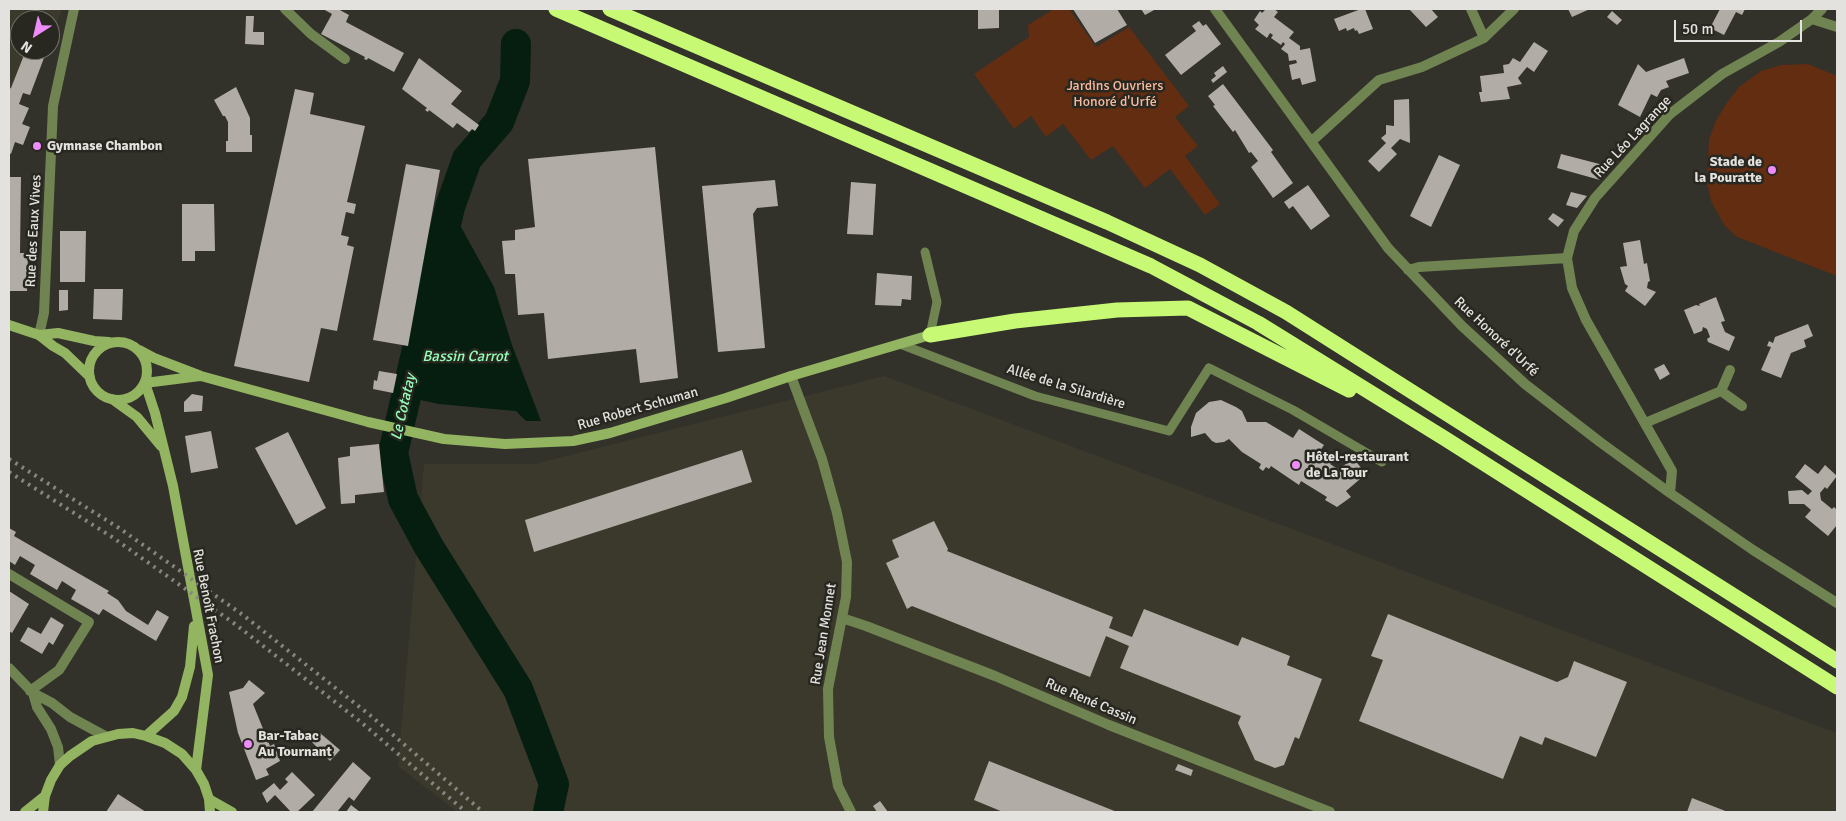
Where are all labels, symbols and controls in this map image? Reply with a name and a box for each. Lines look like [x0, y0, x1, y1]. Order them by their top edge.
north arrow [10, 10, 60, 60]
scale bar [1676, 10, 1804, 42]
text: 50 m [1682, 20, 1713, 38]
text: N [18, 37, 36, 57]
park label: Jardins Ouvriers Honoré d'Urfé [1067, 78, 1163, 110]
street label: Rue Léo Lagrange [1591, 93, 1675, 181]
place label: Gymnase Chambon [47, 138, 162, 154]
marker: Gymnase Chambon [31, 140, 43, 152]
place label: Stade de la Pouratte [1695, 154, 1762, 186]
marker: Stade de la Pouratte [1766, 164, 1778, 176]
street label: Rue des Eaux Vives [23, 174, 45, 288]
street label: Rue Honoré d'Urfé [1450, 294, 1542, 380]
water label: Bassin Carrot [422, 348, 508, 366]
street label: Allée de la Silardière [1005, 361, 1127, 413]
water label: Le Cotatay [388, 372, 420, 442]
street label: Rue Robert Schuman [576, 384, 700, 434]
place label: Hôtel-restaurant de La Tour [1306, 449, 1409, 482]
marker: Hôtel-restaurant de La Tour [1290, 459, 1302, 471]
street label: Rue Benoît Frachon [189, 547, 227, 665]
street label: Rue Jean Monnet [808, 582, 840, 686]
street label: Rue René Cassin [1043, 675, 1139, 729]
place label: Bar-Tabac Au Tournant [258, 728, 332, 760]
marker: Bar-Tabac Au Tournant [242, 738, 254, 750]

